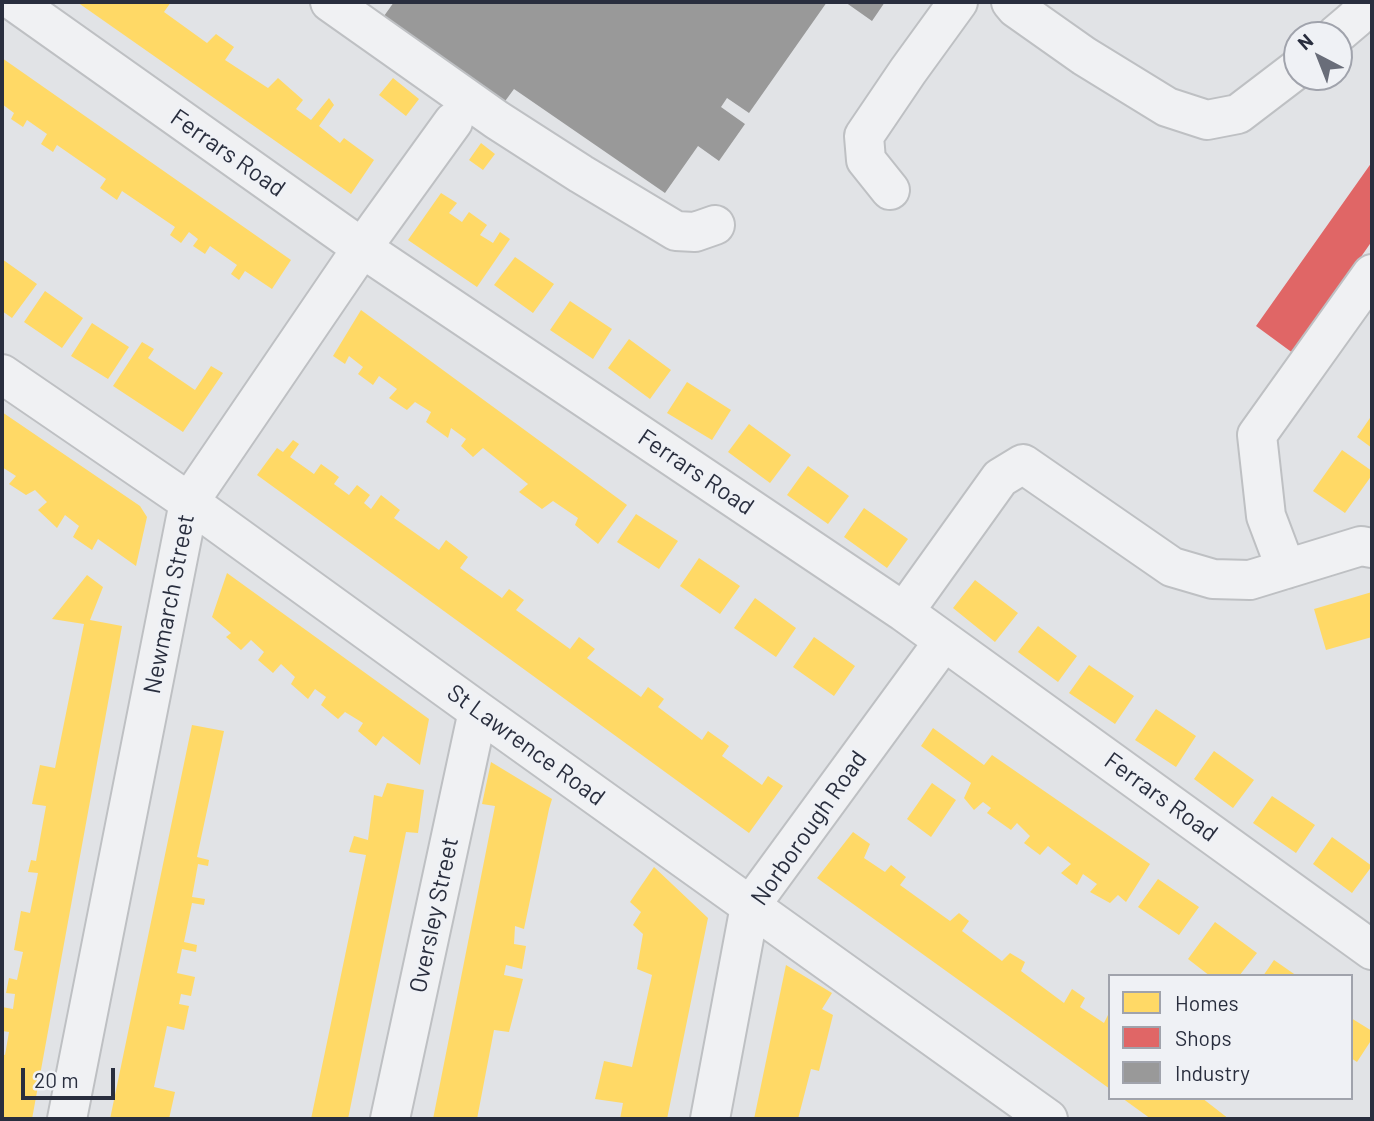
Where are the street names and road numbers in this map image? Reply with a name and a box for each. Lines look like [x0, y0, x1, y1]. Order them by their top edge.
street label: Ferrars Road [165, 103, 291, 203]
street label: Ferrars Road [633, 423, 759, 521]
street label: Newmarch Street [137, 512, 201, 696]
street label: St Lawrence Road [442, 678, 610, 812]
street label: Norborough Road [745, 745, 873, 911]
street label: Ferrars Road [1099, 746, 1223, 848]
street label: Oversley Street [403, 835, 465, 995]

